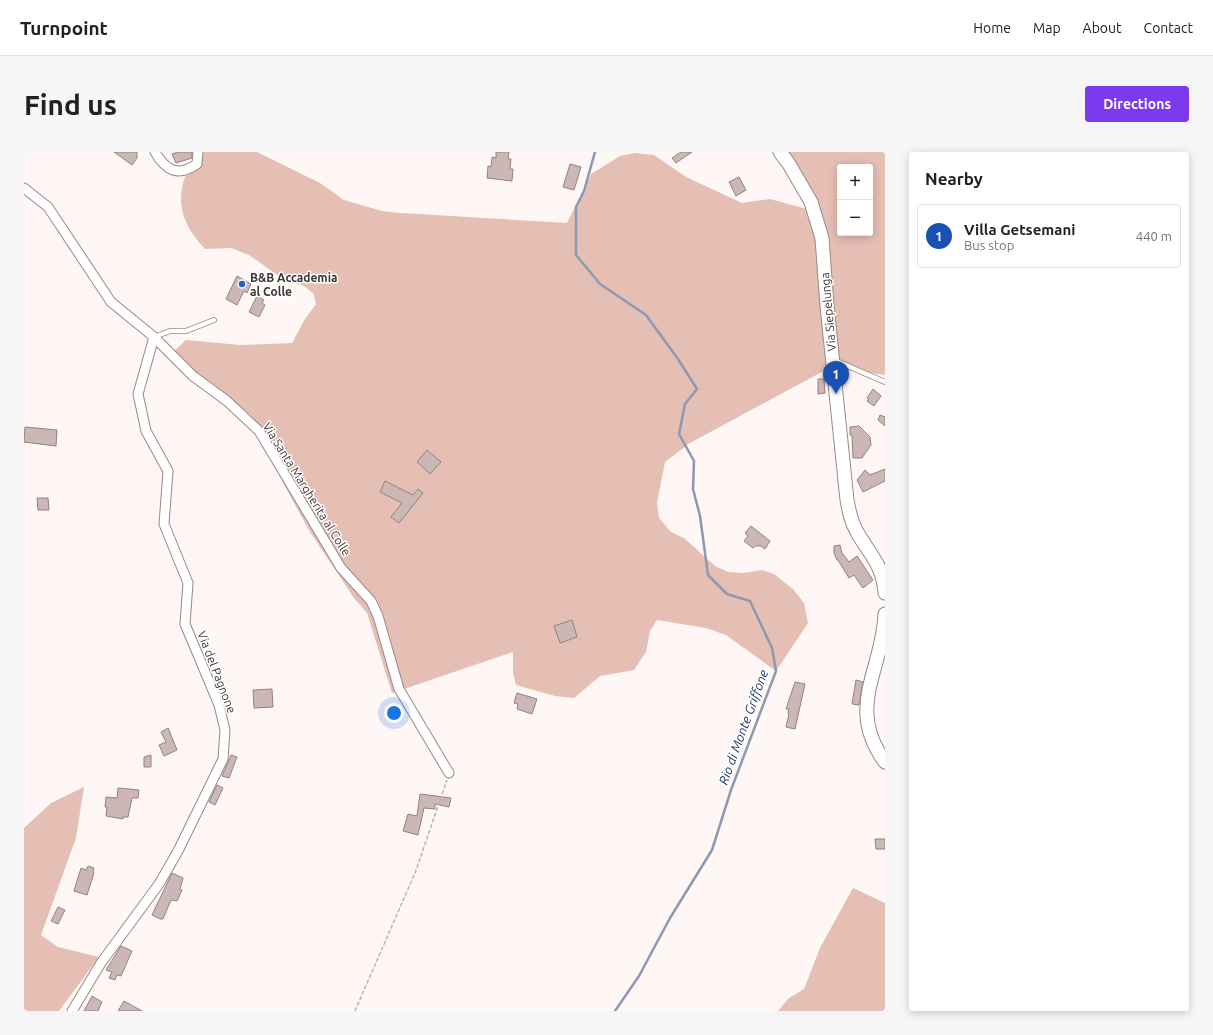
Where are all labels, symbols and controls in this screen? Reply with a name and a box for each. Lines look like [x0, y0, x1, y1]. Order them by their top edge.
text: Turnpoint [20, 17, 108, 39]
text: Home [973, 20, 1011, 36]
text: Map [1033, 20, 1061, 36]
text: About [1083, 20, 1122, 36]
text: Contact [1144, 20, 1193, 36]
button: Directions [1085, 86, 1189, 122]
text: Find us [24, 89, 117, 120]
map controls [837, 164, 873, 236]
button: + [837, 164, 873, 200]
text: Nearby [925, 169, 983, 188]
button: − [837, 200, 873, 236]
text: Villa Getsemani [964, 221, 1075, 238]
text: 1 [935, 229, 943, 243]
text: 440 m [1136, 229, 1172, 243]
text: Bus stop [964, 238, 1014, 252]
place label: B&B Accademia al Colle [250, 271, 338, 298]
street label: Via Siepelunga [818, 272, 838, 352]
marker: B&B Accademia al Colle [237, 279, 247, 289]
pin: 1 [823, 361, 849, 394]
street label: Via Santa Margherita al Colle [261, 420, 353, 558]
street label: Via del Pagnone [195, 629, 239, 715]
water label: Rio di Monte Griffone [716, 667, 771, 787]
your location [384, 703, 404, 723]

